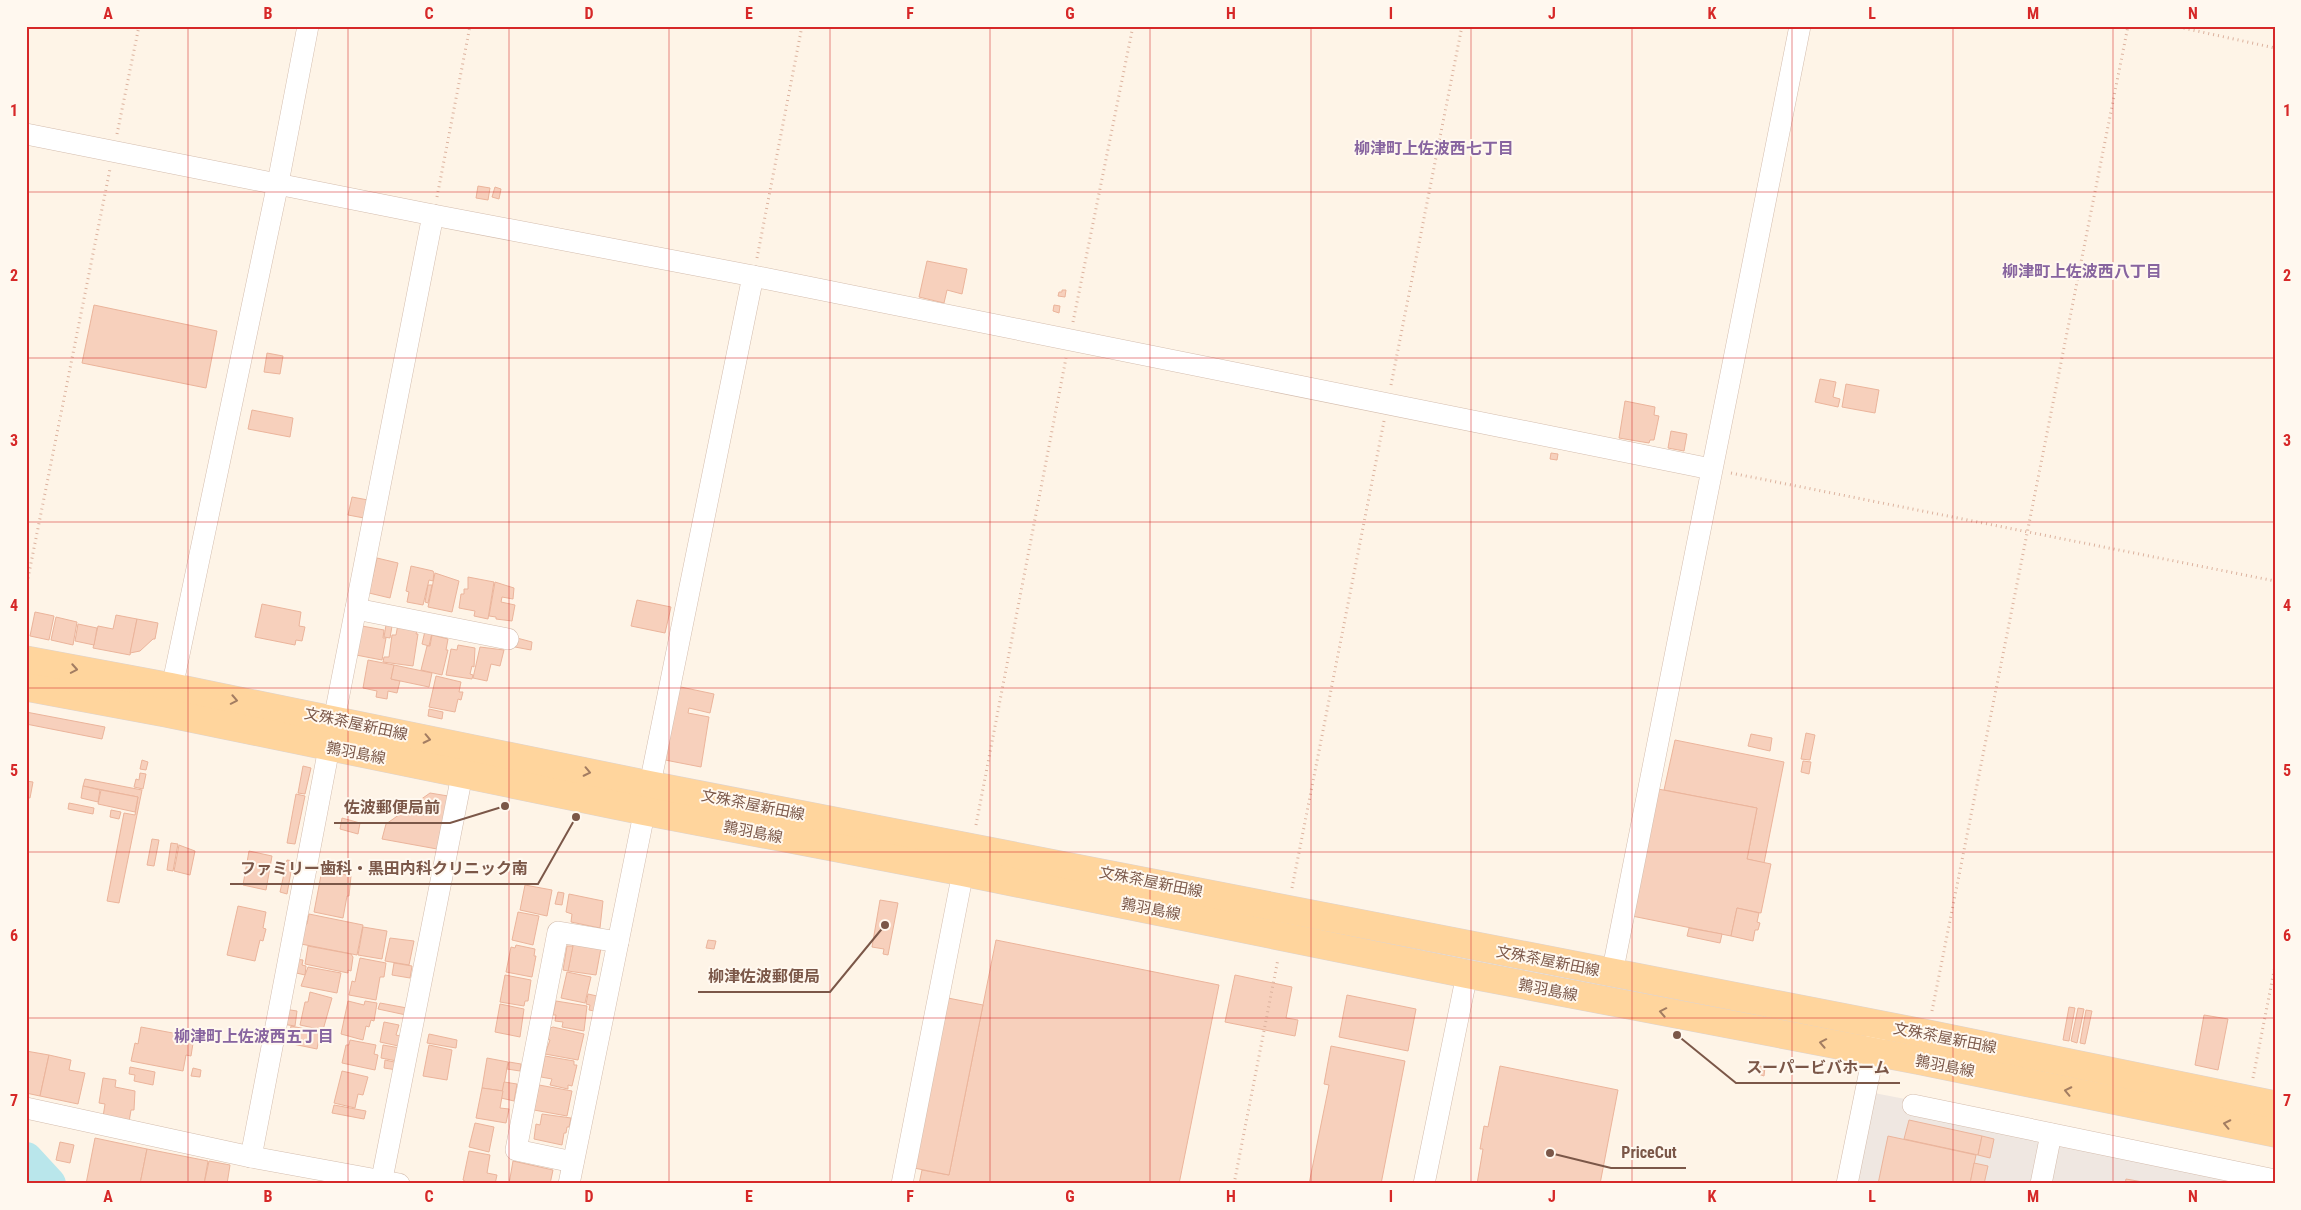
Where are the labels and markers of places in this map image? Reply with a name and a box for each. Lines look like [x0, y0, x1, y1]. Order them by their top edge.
callout: 佐波郵便局前 [334, 792, 450, 823]
callout: ファミリー歯科・黒田内科クリニック南 [230, 853, 538, 884]
callout: 柳津佐波郵便局 [698, 961, 830, 992]
callout: スーパービバホーム [1736, 1052, 1900, 1083]
callout: PriceCut [1611, 1137, 1686, 1168]

